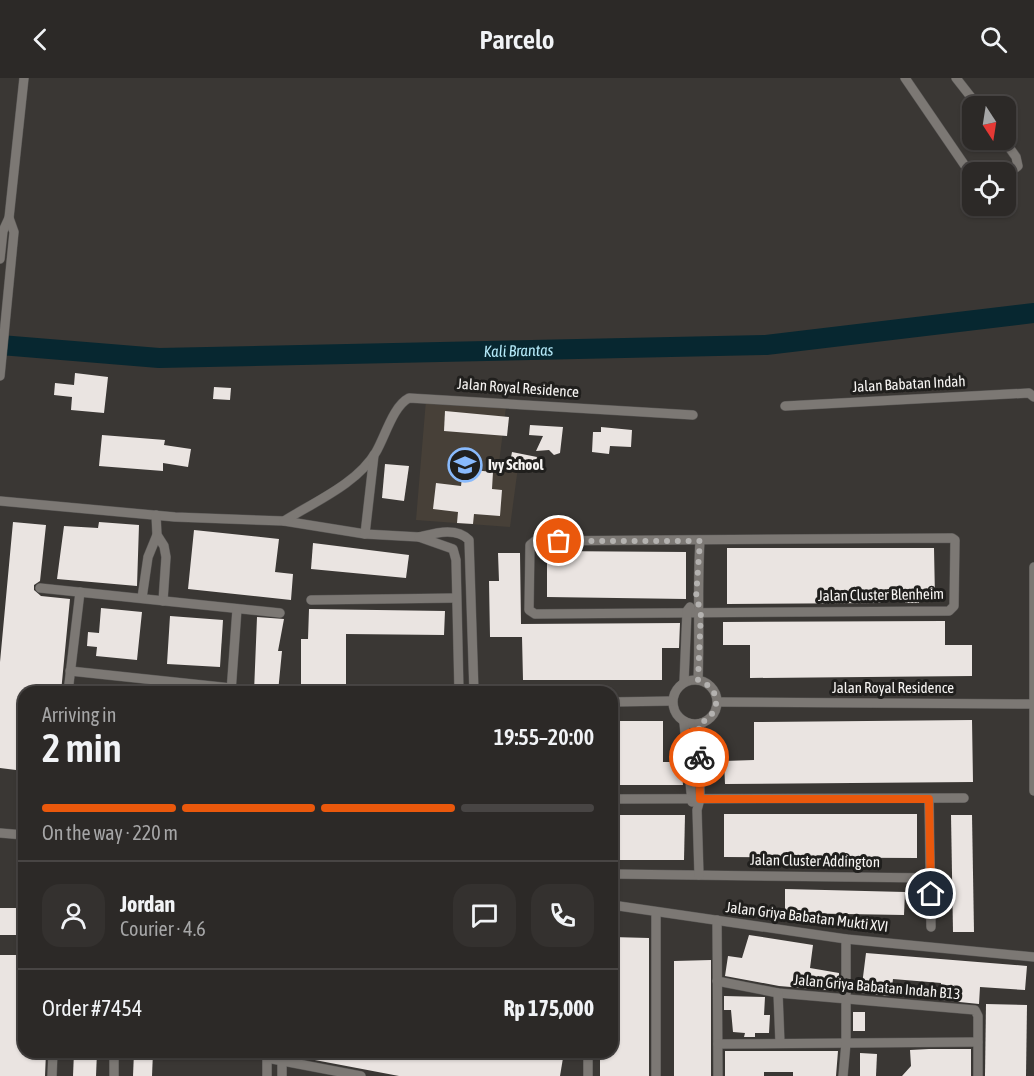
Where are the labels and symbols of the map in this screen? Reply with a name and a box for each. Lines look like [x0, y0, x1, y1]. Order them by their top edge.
north arrow [962, 96, 1016, 150]
water label: Kali Brantas [483, 341, 554, 360]
street label: Jalan Babatan Indah [852, 372, 966, 395]
street label: Jalan Royal Residence [457, 375, 580, 400]
school or university icon: Ivy School [447, 447, 483, 483]
place label: Ivy School [488, 456, 544, 473]
pin [533, 515, 584, 566]
street label: Jalan Cluster Blenheim [818, 585, 944, 604]
street label: Jalan Royal Residence [832, 679, 954, 696]
courier [669, 727, 729, 787]
street label: Jalan Cluster Addington [750, 851, 880, 870]
pin [905, 868, 956, 919]
street label: Jalan Griya Babatan Mukti XVI [725, 898, 889, 935]
street label: Jalan Griya Babatan Indah B13 [793, 971, 961, 1002]

